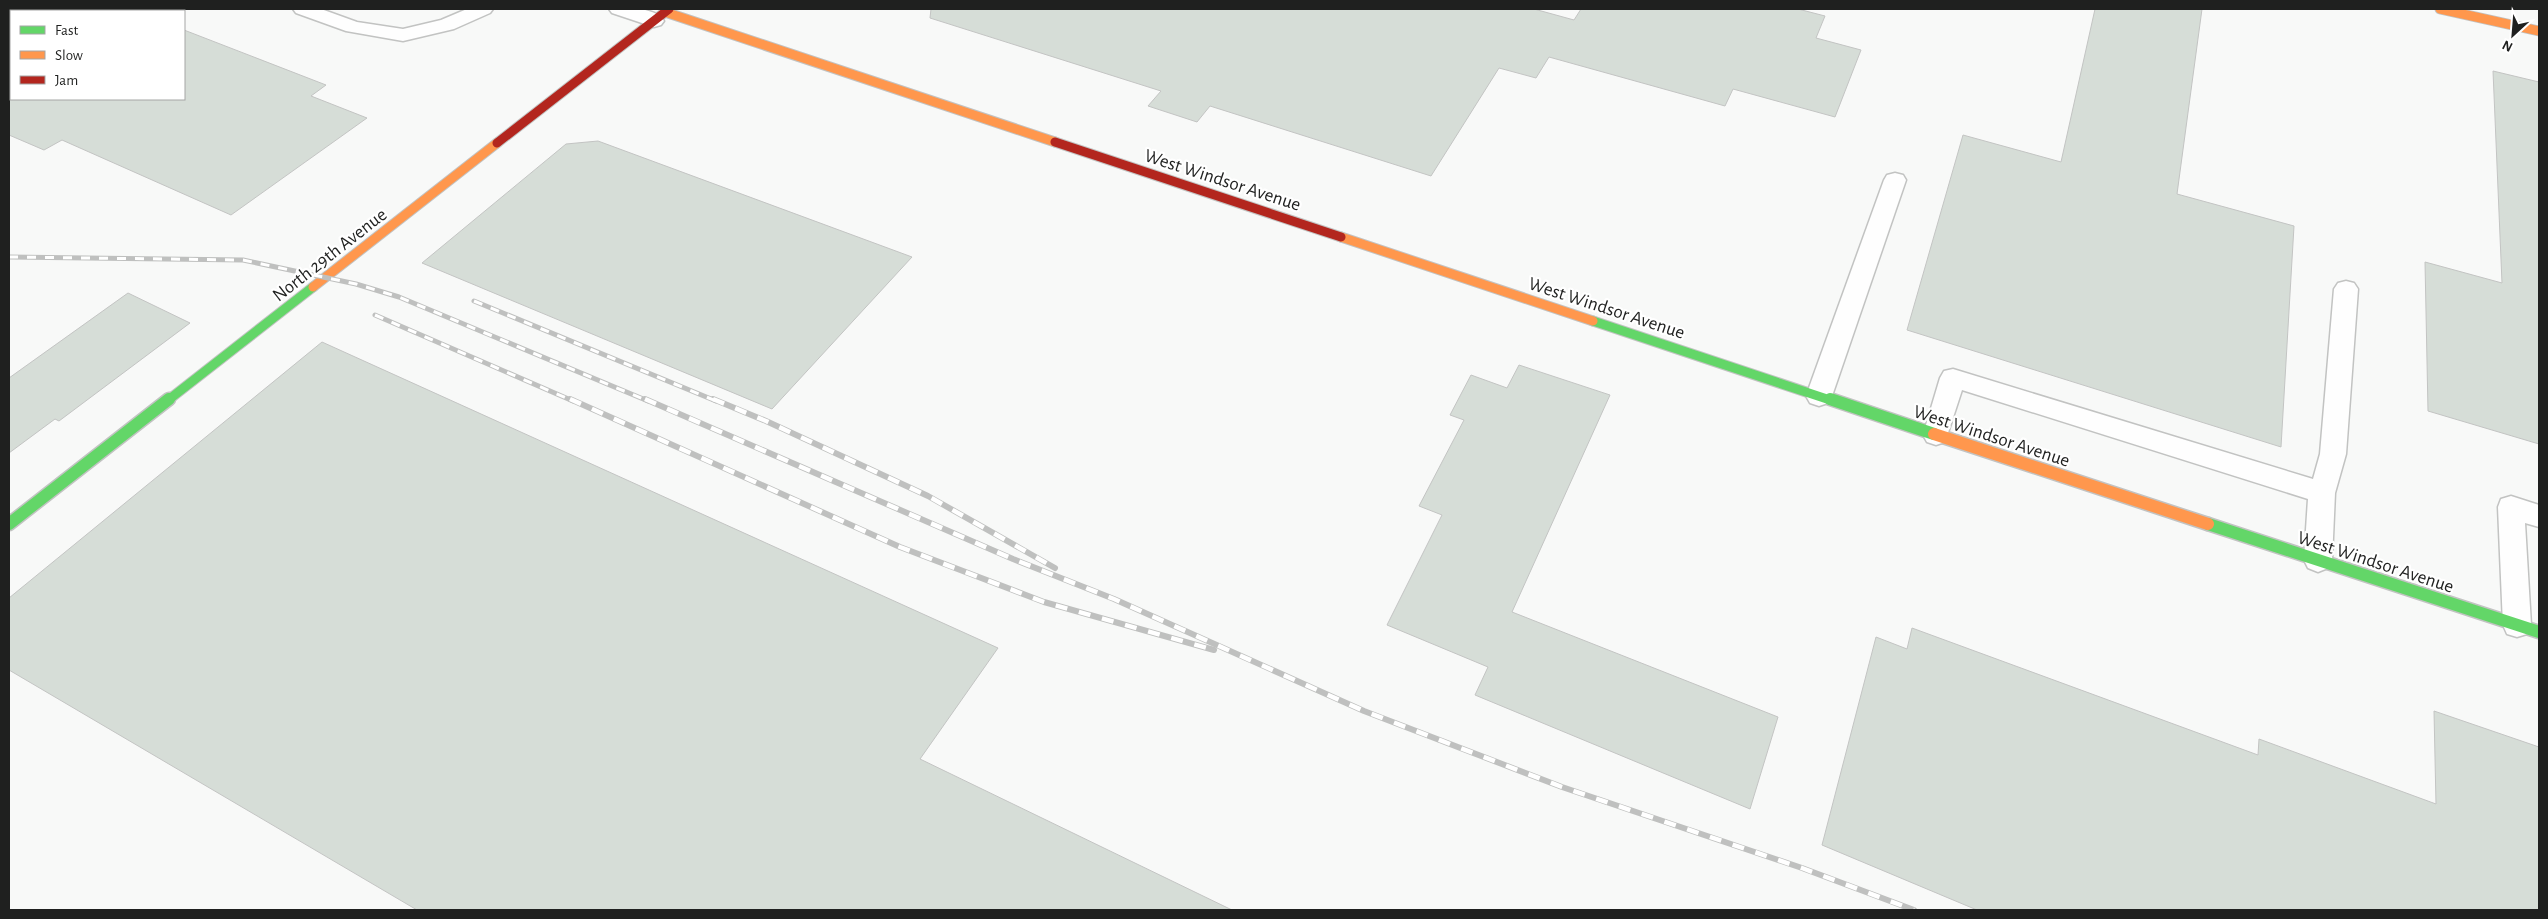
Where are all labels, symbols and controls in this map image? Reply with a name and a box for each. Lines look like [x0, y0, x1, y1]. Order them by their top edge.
legend [10, 10, 185, 100]
north arrow [2488, 10, 2538, 60]
text: Fast [55, 23, 79, 38]
text: N [2500, 37, 2515, 54]
text: Slow [55, 48, 83, 63]
text: Jam [55, 73, 78, 88]
street label: West Windsor Avenue [1142, 146, 1303, 215]
street label: North 29th Avenue [269, 205, 391, 305]
street label: West Windsor Avenue [1526, 274, 1687, 343]
street label: West Windsor Avenue [1911, 402, 2072, 471]
street label: West Windsor Avenue [2295, 528, 2456, 597]

